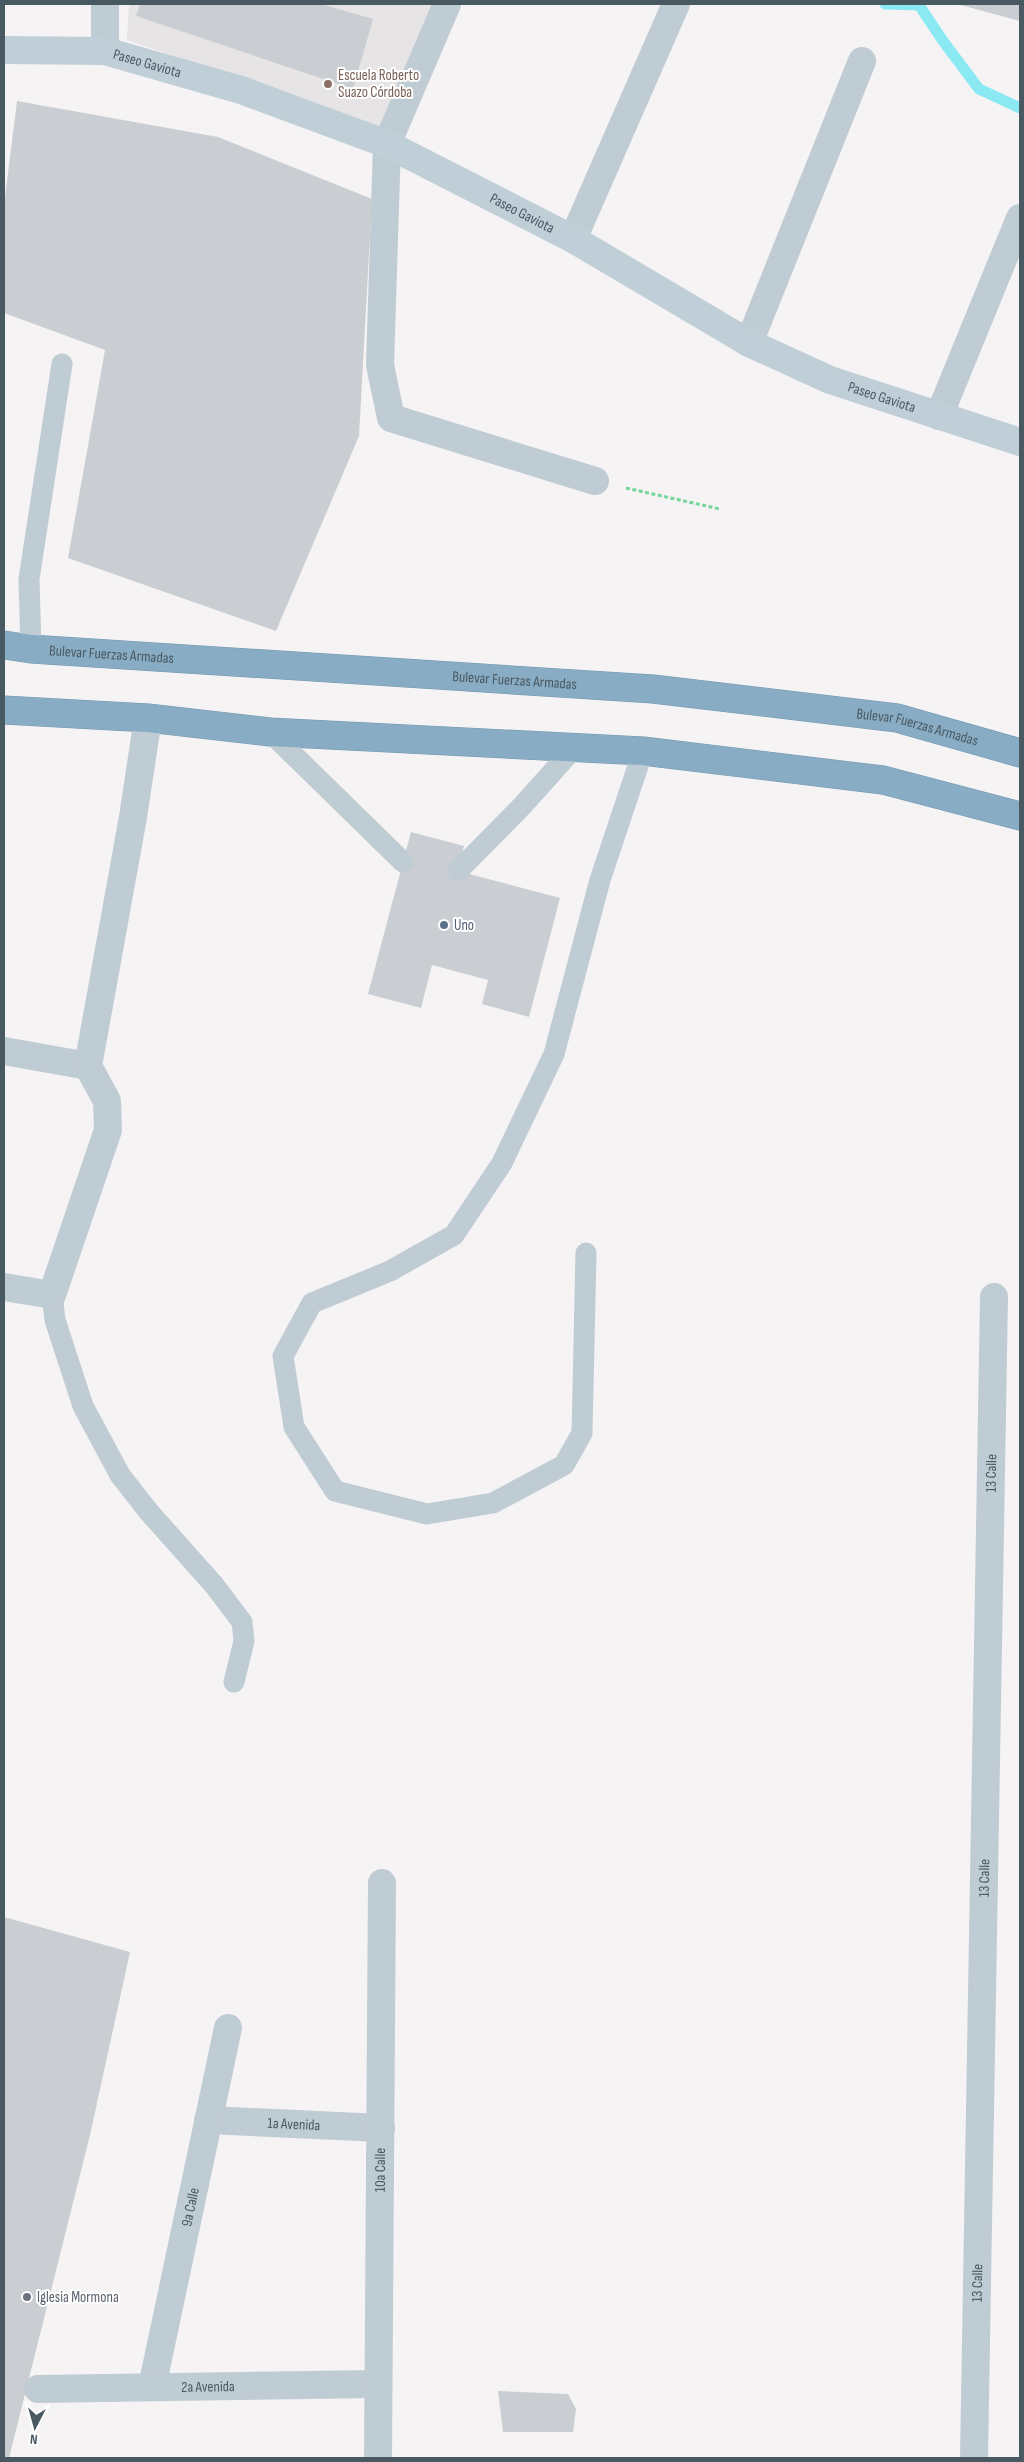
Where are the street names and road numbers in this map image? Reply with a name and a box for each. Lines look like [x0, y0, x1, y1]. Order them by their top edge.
street label: Paseo Gaviota [111, 44, 184, 82]
street label: Paseo Gaviota [487, 189, 558, 238]
street label: Paseo Gaviota [846, 377, 918, 417]
street label: Bulevar Fuerzas Armadas [49, 641, 174, 668]
street label: Bulevar Fuerzas Armadas [452, 667, 578, 694]
street label: Bulevar Fuerzas Armadas [855, 704, 981, 750]
street label: 13 Calle [981, 1454, 1001, 1493]
street label: 13 Calle [974, 1859, 994, 1897]
street label: 1a Avenida [267, 2113, 321, 2135]
street label: 10a Calle [370, 2148, 390, 2192]
street label: 9a Calle [177, 2186, 203, 2228]
street label: 13 Calle [967, 2264, 987, 2302]
street label: 2a Avenida [181, 2377, 235, 2396]

